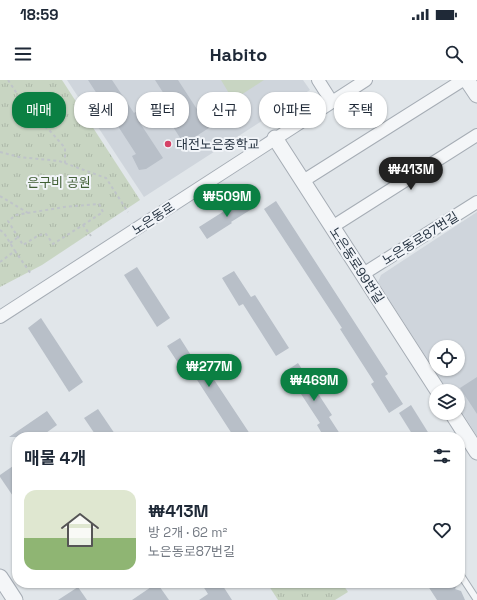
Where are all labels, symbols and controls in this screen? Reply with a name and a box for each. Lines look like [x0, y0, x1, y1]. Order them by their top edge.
text: 18:59 [20, 5, 59, 24]
icon: menu [12, 43, 34, 65]
text: Habito [210, 43, 267, 66]
icon: search [443, 43, 465, 65]
chip: 매매 [12, 92, 66, 128]
chip: 월세 [74, 92, 128, 128]
chip: 필터 [136, 92, 189, 128]
chip: 신규 [197, 92, 251, 128]
chip: 아파트 [259, 92, 326, 128]
chip: 주택 [334, 92, 387, 128]
place label: 대전노은중학교 [176, 136, 260, 153]
marker: 대전노은중학교 [163, 139, 173, 149]
pin: ₩413M [383, 157, 439, 191]
text: ₩413M [388, 161, 434, 178]
park label: 은구비 공원 [27, 174, 91, 191]
pin: ₩509M [199, 184, 255, 218]
text: ₩509M [203, 188, 251, 205]
street label: 노은동로 [129, 198, 178, 239]
street label: 노은동로87번길 [379, 208, 462, 269]
street label: 노은동로99번길 [326, 224, 388, 307]
map controls [429, 340, 465, 420]
button: locate [429, 340, 465, 376]
pin: ₩277M [181, 354, 237, 388]
text: ₩277M [186, 358, 232, 375]
pin: ₩469M [286, 368, 342, 402]
text: ₩469M [289, 372, 339, 389]
button: layers [429, 384, 465, 420]
icon: filters [431, 445, 453, 467]
text: 매물 4개 [24, 447, 86, 469]
text: ₩413M [148, 500, 209, 522]
icon: home [56, 506, 104, 554]
icon: heart [431, 519, 453, 541]
text: 방 2개 · 62 m² [148, 524, 227, 541]
text: 노은동로87번길 [148, 543, 235, 560]

